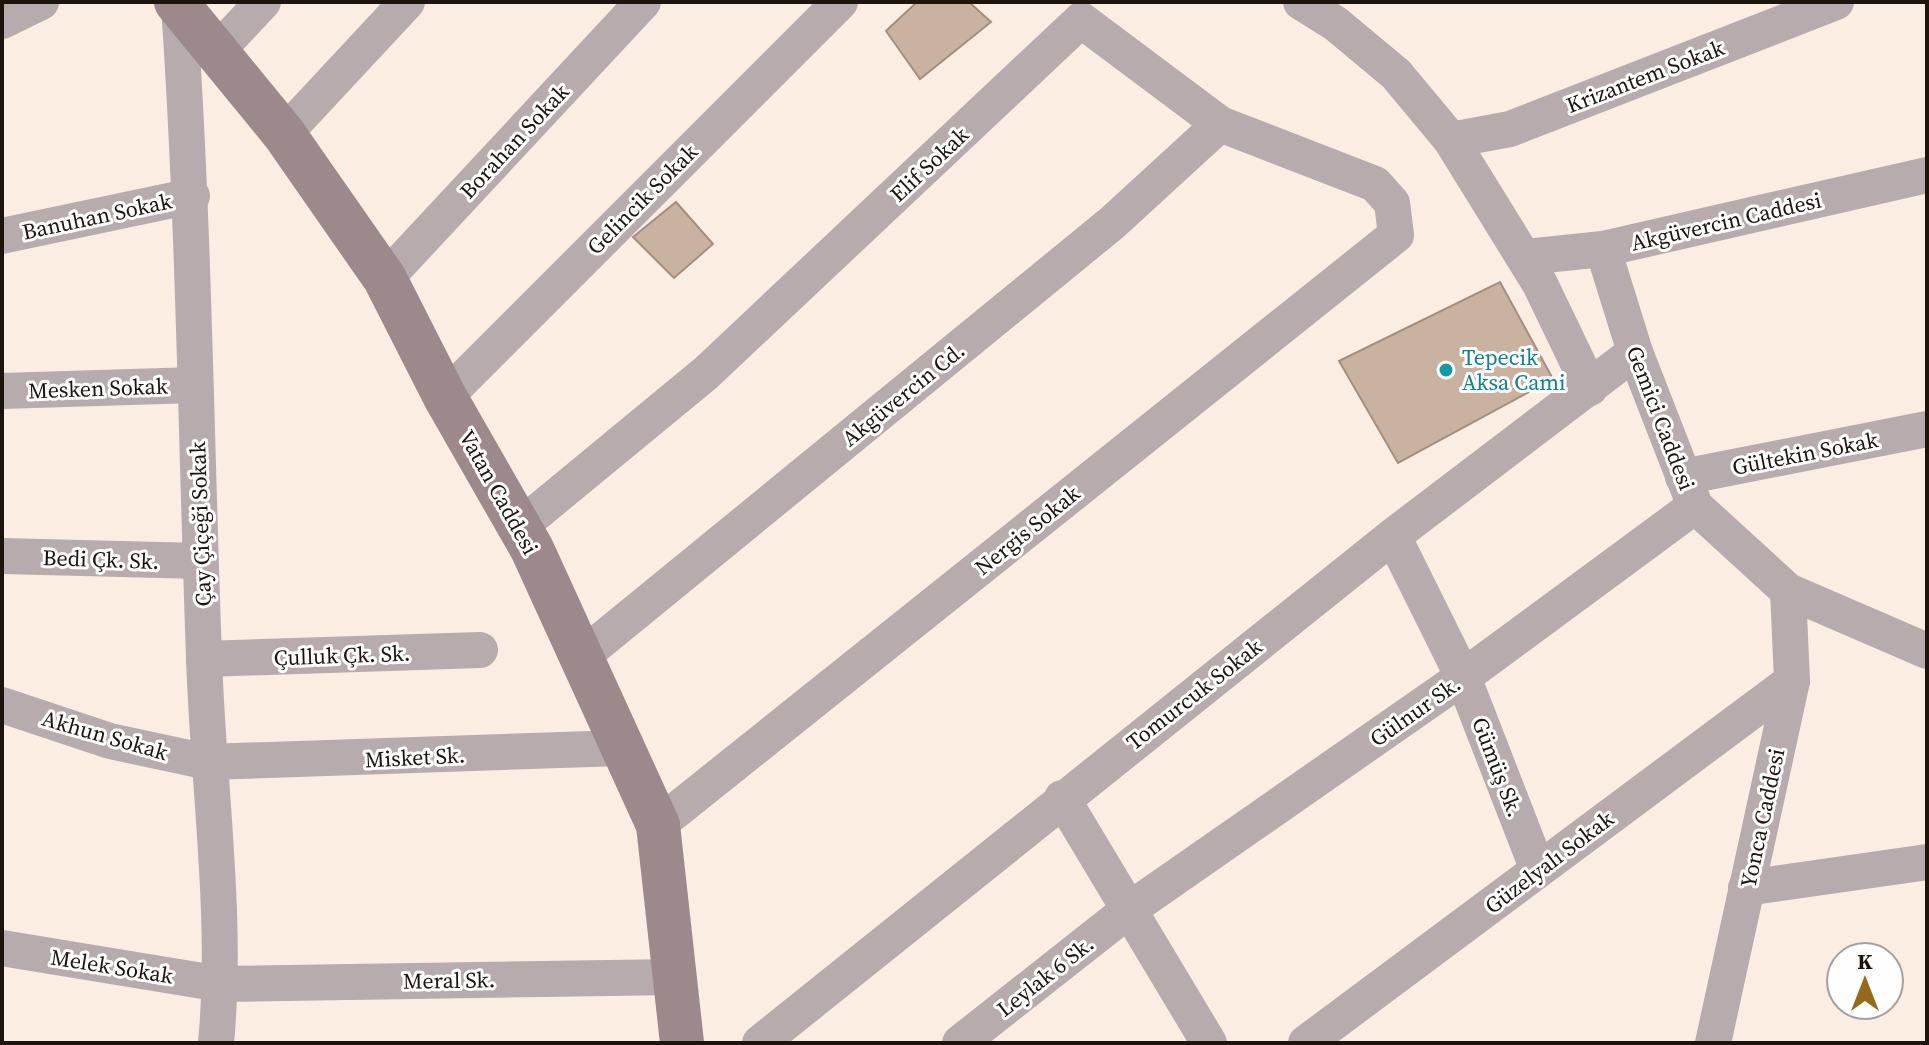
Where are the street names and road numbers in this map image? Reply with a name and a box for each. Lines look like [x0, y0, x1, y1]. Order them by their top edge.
street label: Krizantem Sokak [1562, 32, 1729, 120]
street label: Borahan Sokak [453, 76, 576, 205]
street label: Elif Sokak [883, 119, 976, 208]
street label: Gelincik Sokak [580, 136, 705, 261]
street label: Banuhan Sokak [19, 185, 175, 246]
street label: Akgüvercin Caddesi [1628, 185, 1824, 257]
street label: Akgüvercin Cd. [835, 335, 971, 453]
street label: Gemici Caddesi [1620, 341, 1702, 495]
street label: Mesken Sokak [28, 371, 169, 405]
street label: Vatan Caddesi [452, 424, 546, 560]
street label: Gültekin Sokak [1730, 424, 1881, 482]
street label: Çay Çiçeği Sokak [182, 440, 218, 607]
street label: Nergis Sokak [968, 478, 1087, 582]
street label: Bedi Çk. Sk. [42, 542, 160, 576]
street label: Tomurcuk Sokak [1120, 631, 1269, 756]
street label: Çulluk Çk. Sk. [273, 638, 411, 672]
street label: Gülnur Sk. [1364, 669, 1466, 753]
street label: Akhun Sokak [39, 703, 172, 768]
street label: Gümüş Sk. [1465, 713, 1531, 821]
street label: Misket Sk. [364, 739, 466, 775]
street label: Yonca Caddesi [1733, 746, 1791, 890]
street label: Güzelyalı Sokak [1479, 803, 1620, 920]
street label: Leylak 6 Sk. [990, 929, 1100, 1023]
street label: Melek Sokak [49, 942, 176, 991]
street label: Meral Sk. [403, 964, 495, 996]

